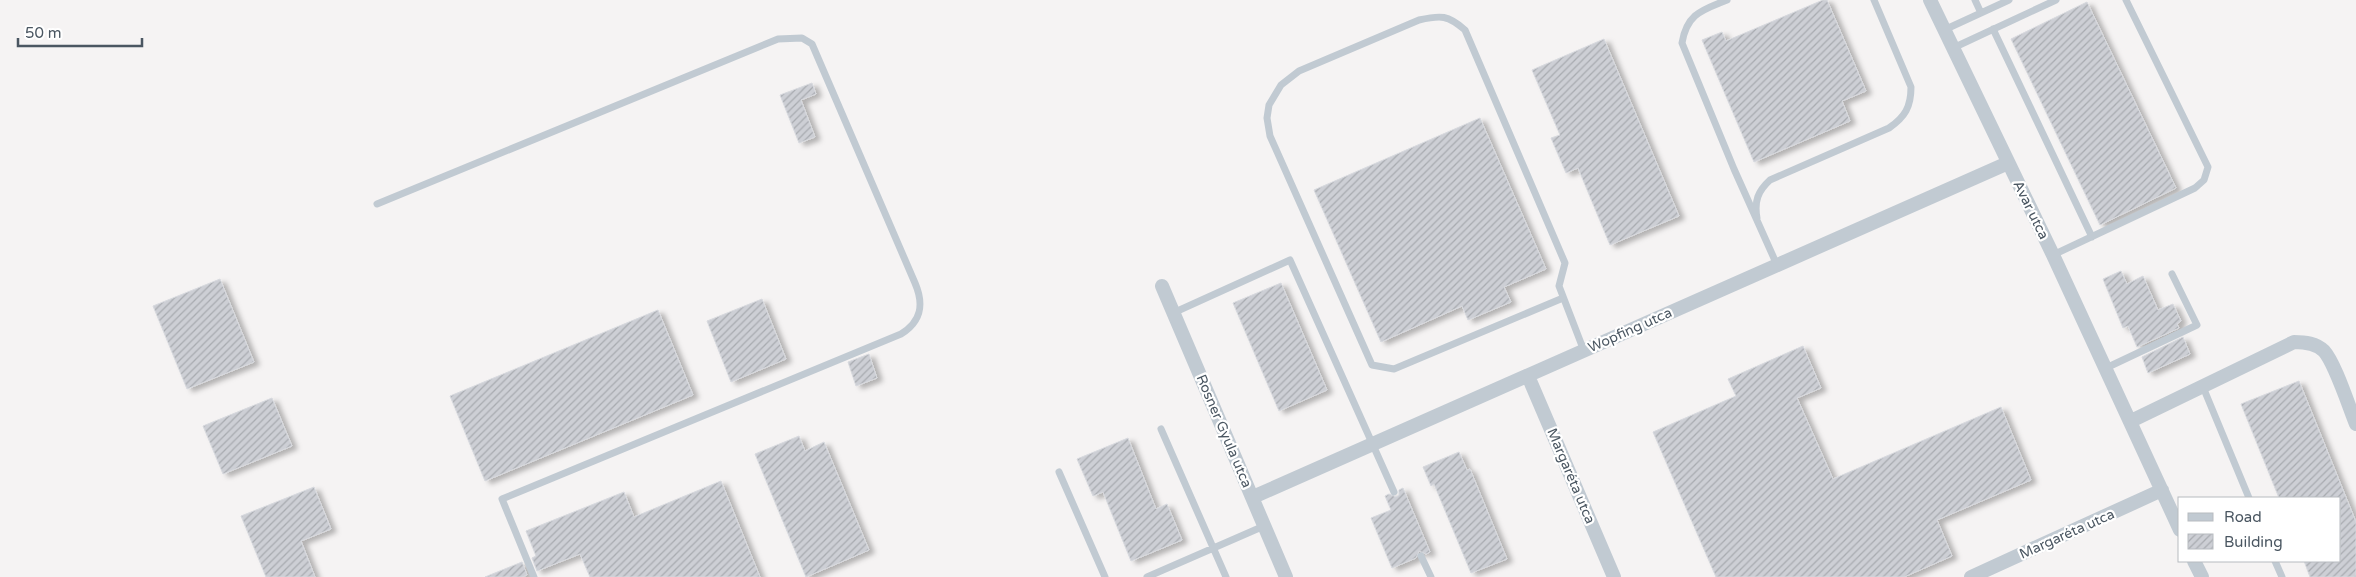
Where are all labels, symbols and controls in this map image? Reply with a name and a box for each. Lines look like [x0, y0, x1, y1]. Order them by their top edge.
scale bar [18, 15, 141, 47]
text: 50 m [25, 24, 62, 42]
street label: Avar utca [2009, 178, 2053, 242]
street label: Wopfing utca [1586, 304, 1674, 356]
street label: Rosner Gyula utca [1192, 372, 1256, 490]
street label: Margaréta utca [1543, 426, 1599, 526]
legend [2178, 497, 2341, 562]
street label: Margaréta utca [2017, 505, 2117, 563]
text: Road [2224, 508, 2262, 526]
text: Building [2224, 533, 2283, 551]

